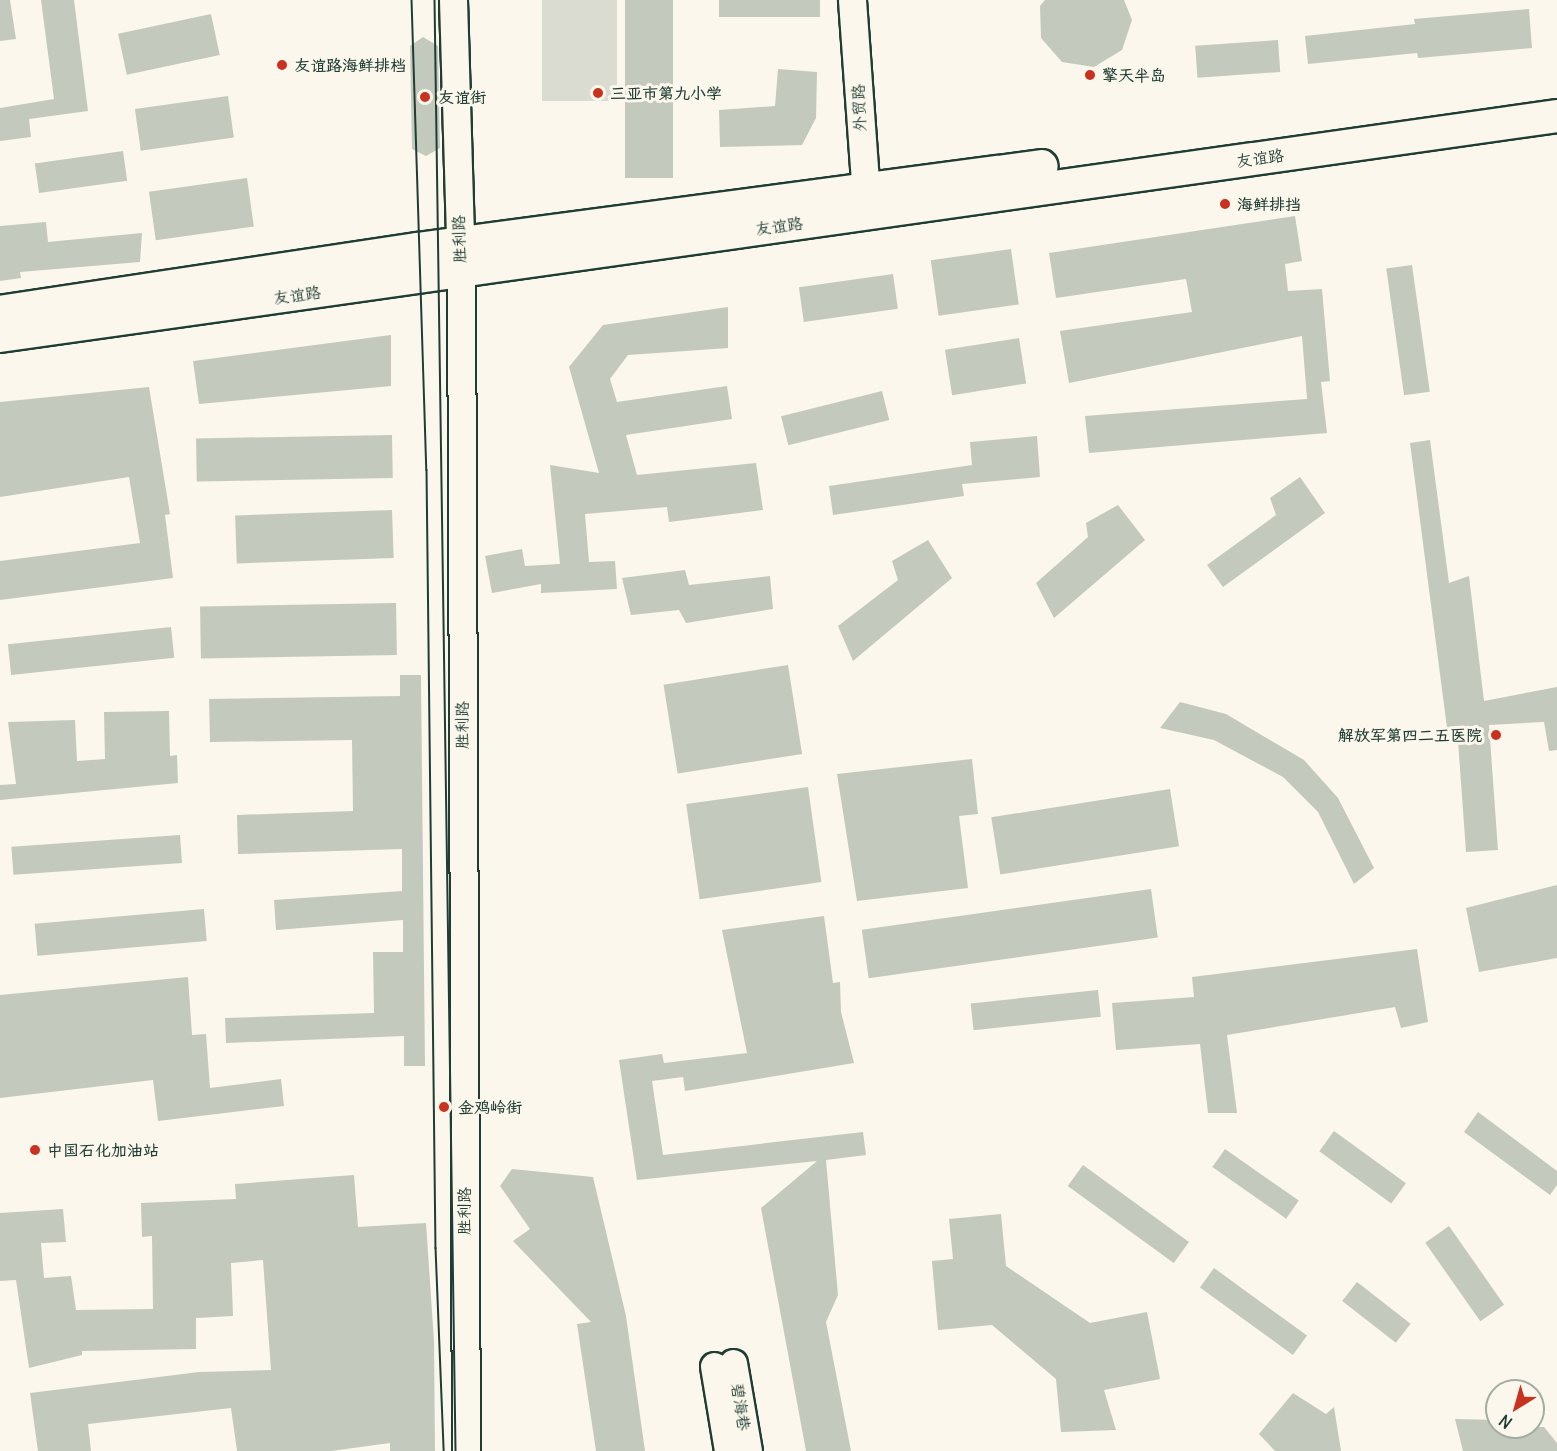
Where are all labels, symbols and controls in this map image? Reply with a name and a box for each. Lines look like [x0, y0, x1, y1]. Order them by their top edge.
place label: 友谊路海鲜排档 [294, 55, 406, 75]
marker: 友谊路海鲜排档 [275, 58, 289, 72]
place label: 擎天半岛 [1102, 65, 1166, 85]
marker: 擎天半岛 [1083, 68, 1097, 82]
place label: 三亚市第九小学 [610, 83, 722, 103]
street label: 外贸路 [848, 84, 870, 132]
marker: 三亚市第九小学 [591, 86, 605, 100]
place label: 友谊街 [438, 87, 486, 107]
marker: 友谊街 [416, 88, 434, 106]
street label: 友谊路 [1235, 145, 1285, 171]
place label: 海鲜排挡 [1237, 194, 1301, 214]
marker: 海鲜排挡 [1218, 197, 1232, 211]
street label: 友谊路 [754, 213, 804, 239]
street label: 胜利路 [449, 215, 469, 263]
street label: 友谊路 [272, 282, 322, 308]
street label: 胜利路 [452, 701, 472, 749]
place label: 解放军第四二五医院 [1338, 725, 1482, 745]
marker: 解放军第四二五医院 [1487, 726, 1505, 744]
place label: 金鸡岭街 [458, 1097, 522, 1117]
marker: 金鸡岭街 [435, 1098, 453, 1116]
place label: 中国石化加油站 [47, 1140, 159, 1160]
marker: 中国石化加油站 [28, 1143, 42, 1157]
street label: 胜利路 [454, 1187, 474, 1235]
north arrow [1485, 1379, 1545, 1439]
street label: 碧海巷 [728, 1382, 754, 1432]
text: N [1495, 1410, 1516, 1433]

